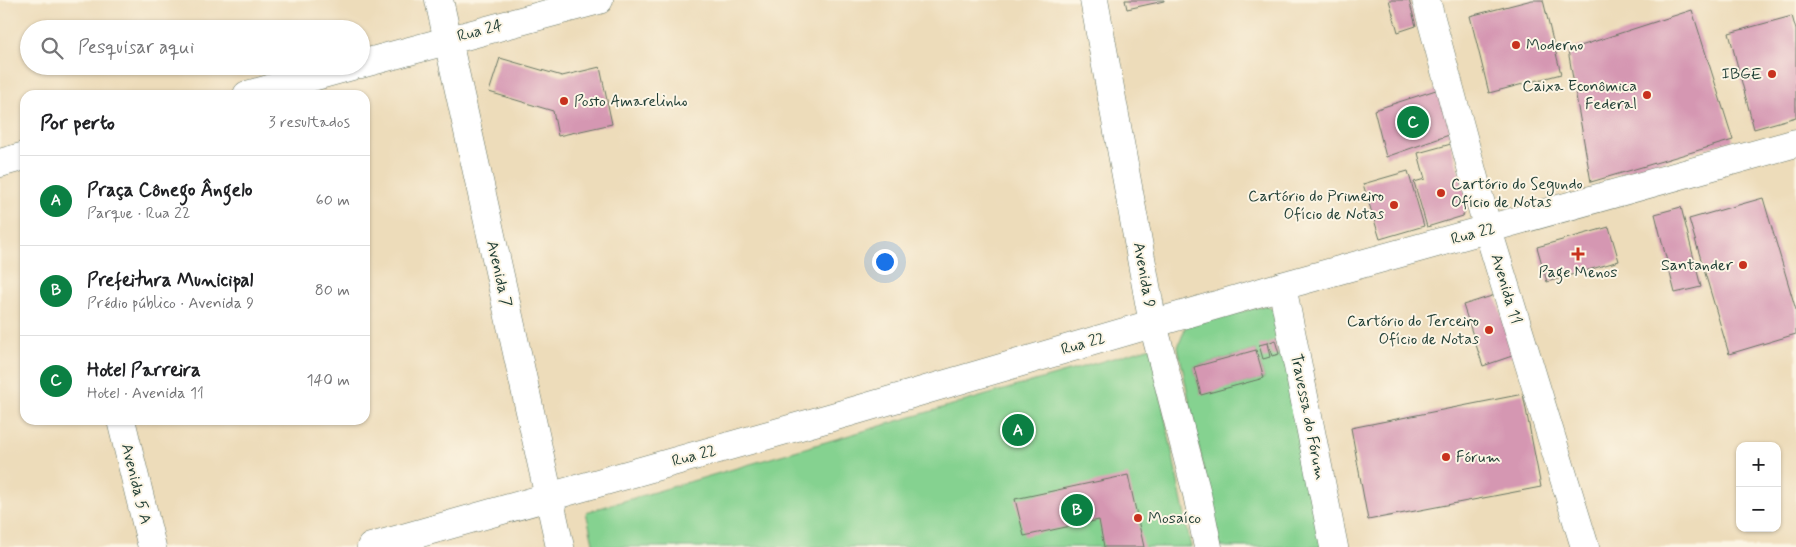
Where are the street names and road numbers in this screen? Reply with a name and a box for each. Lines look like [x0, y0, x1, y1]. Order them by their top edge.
street label: Rua 24 [455, 15, 505, 47]
street label: Rua 22 [1449, 218, 1497, 250]
street label: Avenida 7 [481, 239, 517, 310]
street label: Avenida 9 [1128, 241, 1160, 309]
street label: Avenida 11 [1485, 251, 1527, 327]
street label: Rua 22 [1058, 328, 1108, 360]
street label: Travessa do Fórum [1285, 352, 1331, 482]
street label: Rua 22 [670, 440, 718, 472]
street label: Avenida 5 A [116, 441, 156, 527]

